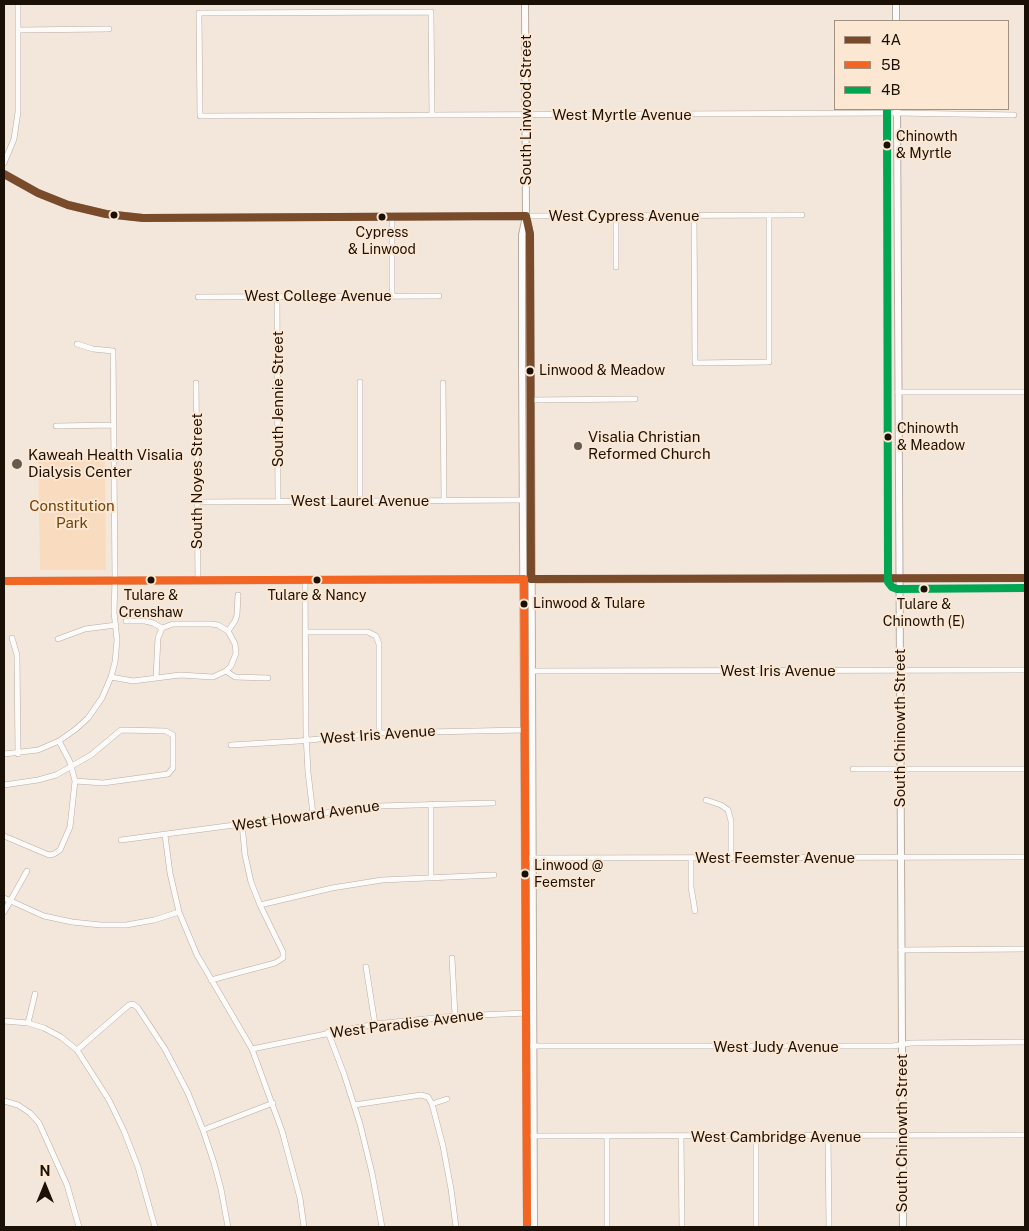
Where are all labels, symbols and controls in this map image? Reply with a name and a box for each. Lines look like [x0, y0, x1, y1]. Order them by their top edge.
legend [834, 20, 1009, 110]
text: 4A [881, 31, 901, 48]
street label: South Linwood Street [517, 34, 535, 186]
text: 5B [881, 56, 901, 73]
text: 4B [881, 81, 901, 98]
street label: West Myrtle Avenue [552, 106, 692, 124]
place label: Chinowth & Myrtle [896, 129, 958, 162]
marker: Chinowth & Myrtle [882, 140, 892, 150]
street label: West Cypress Avenue [549, 207, 699, 225]
unlabelled marker [109, 210, 119, 220]
marker: Cypress & Linwood [377, 212, 387, 222]
place label: Cypress & Linwood [348, 225, 416, 258]
street label: West College Avenue [244, 287, 392, 305]
street label: South Jennie Street [269, 331, 287, 467]
place label: Linwood & Meadow [539, 363, 665, 379]
marker: Linwood & Meadow [525, 366, 535, 376]
street label: South Noyes Street [188, 413, 206, 549]
place label: Chinowth & Meadow [897, 421, 965, 454]
place label: Visalia Christian Reformed Church [588, 428, 711, 463]
marker: Chinowth & Meadow [883, 432, 893, 442]
marker: Visalia Christian Reformed Church [572, 440, 584, 452]
place label: Kaweah Health Visalia Dialysis Center [28, 446, 183, 481]
marker: Kaweah Health Visalia Dialysis Center [10, 457, 24, 471]
street label: West Laurel Avenue [291, 492, 429, 510]
park label: Constitution Park [29, 497, 115, 532]
marker: Tulare & Crenshaw [146, 575, 156, 585]
marker: Tulare & Nancy [312, 575, 322, 585]
marker: Tulare & Chinowth (E) [919, 584, 929, 594]
place label: Tulare & Crenshaw [119, 588, 183, 620]
place label: Tulare & Nancy [267, 588, 367, 604]
place label: Linwood & Tulare [533, 596, 645, 612]
place label: Tulare & Chinowth (E) [883, 597, 965, 630]
marker: Linwood & Tulare [519, 599, 529, 609]
street label: South Chinowth Street [891, 649, 909, 807]
street label: West Iris Avenue [720, 662, 836, 680]
street label: West Iris Avenue [320, 722, 436, 748]
street label: West Howard Avenue [231, 797, 381, 835]
street label: West Feemster Avenue [695, 849, 855, 867]
place label: Linwood @ Feemster [534, 858, 603, 890]
marker: Linwood @ Feemster [520, 869, 530, 879]
street label: West Paradise Avenue [329, 1006, 485, 1042]
street label: West Judy Avenue [713, 1038, 839, 1056]
street label: South Chinowth Street [893, 1054, 911, 1212]
street label: West Cambridge Avenue [691, 1128, 861, 1146]
north arrow [20, 1161, 70, 1211]
text: N [40, 1163, 50, 1179]

